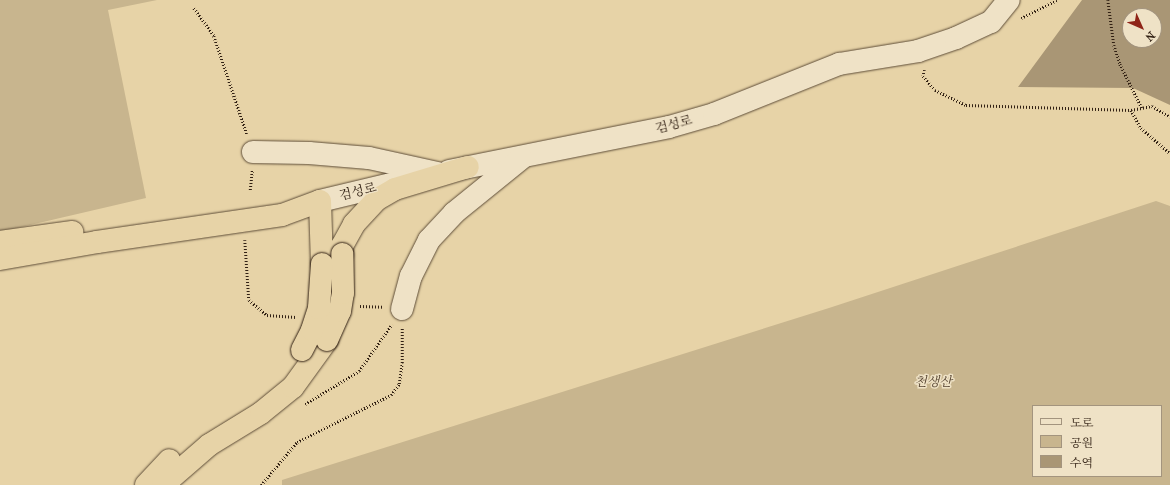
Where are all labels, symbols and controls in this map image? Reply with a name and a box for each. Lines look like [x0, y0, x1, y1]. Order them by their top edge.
north arrow [1122, 8, 1162, 48]
text: N [1143, 29, 1158, 44]
street label: 검성로 [654, 113, 694, 137]
street label: 검성로 [338, 180, 378, 204]
park label: 천생산 [914, 374, 952, 390]
legend [1032, 405, 1162, 477]
text: 도로 [1070, 416, 1093, 430]
text: 공원 [1070, 436, 1093, 450]
text: 수역 [1070, 456, 1093, 470]

